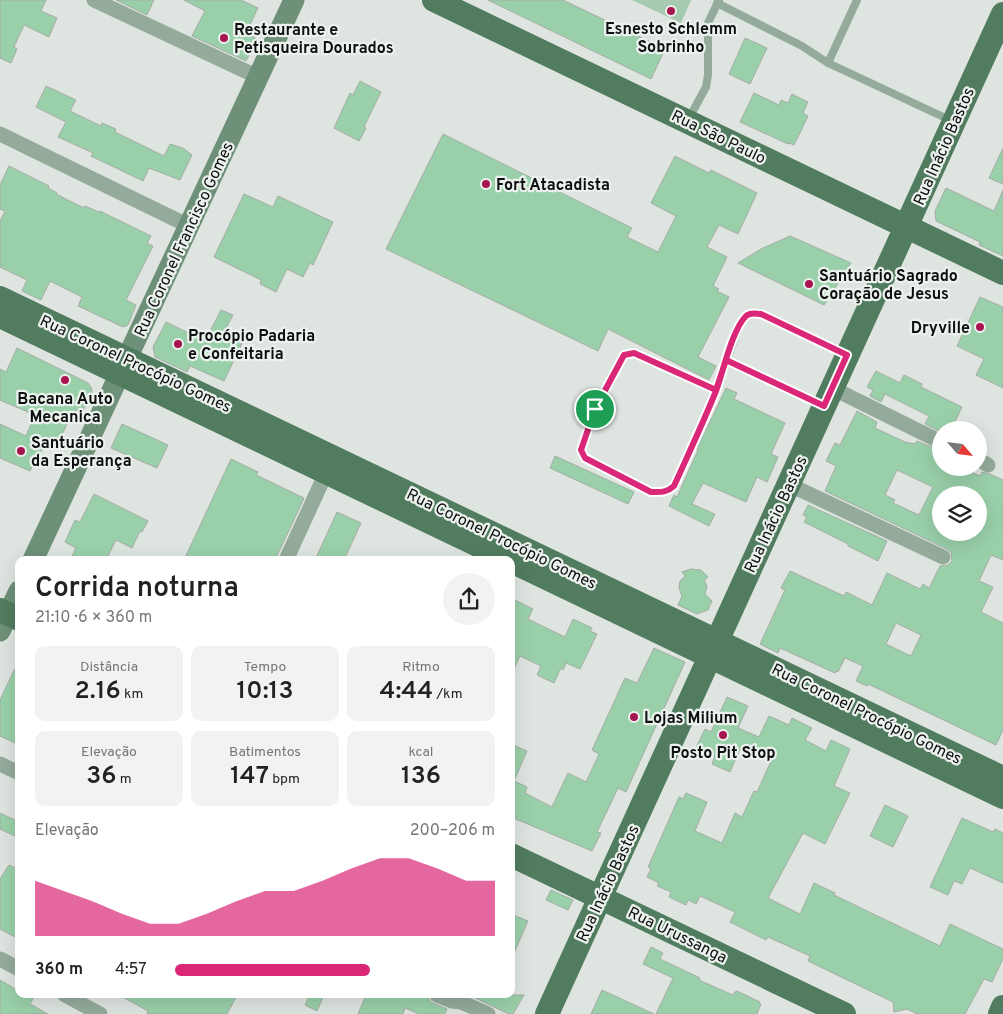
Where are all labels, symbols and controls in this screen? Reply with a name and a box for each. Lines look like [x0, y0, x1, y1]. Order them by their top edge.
marker: Esnesto Schlemm Sobrinho [665, 5, 677, 17]
place label: Esnesto Schlemm Sobrinho [605, 20, 737, 58]
place label: Restaurante e Petisqueira Dourados [234, 21, 394, 59]
marker: Restaurante e Petisqueira Dourados [218, 32, 230, 44]
street label: Rua Inácio Bastos [910, 85, 980, 209]
street label: Rua São Paulo [668, 106, 769, 169]
street label: Rua Coronel Francisco Gomes [131, 139, 239, 341]
place label: Fort Atacadista [496, 176, 610, 196]
marker: Fort Atacadista [480, 178, 492, 190]
place label: Santuário Sagrado Coração de Jesus [819, 267, 958, 305]
marker: Santuário Sagrado Coração de Jesus [803, 278, 815, 290]
street label: Rua Coronel Procópio Gomes [36, 312, 234, 418]
place label: Dryville [911, 319, 970, 339]
marker: Dryville [974, 321, 986, 333]
place label: Procópio Padaria e Confeitaria [188, 327, 315, 365]
marker: Procópio Padaria e Confeitaria [172, 338, 184, 350]
marker: Bacana Auto Mecanica [59, 374, 71, 386]
pin [574, 388, 616, 430]
place label: Bacana Auto Mecanica [17, 390, 113, 428]
icon: arrive [581, 395, 609, 423]
north arrow [932, 421, 988, 476]
map controls [932, 421, 987, 541]
place label: Santuário da Esperança [31, 434, 132, 472]
marker: Santuário da Esperança [15, 445, 27, 457]
street label: Rua Inácio Bastos [741, 453, 813, 577]
street label: Rua Coronel Procópio Gomes [403, 485, 599, 595]
button: layers [932, 486, 987, 541]
text: Corrida noturna [35, 571, 239, 607]
button: share [443, 573, 495, 625]
text: 21:10 · 6 × 360 m [35, 608, 152, 628]
text: Distância [80, 659, 138, 676]
text: Tempo [244, 659, 286, 676]
text: Ritmo [402, 659, 440, 676]
street label: Rua Coronel Procópio Gomes [768, 660, 964, 770]
text: 2.16 [75, 676, 121, 708]
text: 10:13 [237, 676, 293, 708]
text: 4:44 [380, 676, 433, 708]
text: km [121, 686, 143, 703]
text: /km [433, 686, 463, 703]
place label: Lojas Milium [644, 709, 738, 729]
marker: Lojas Milium [628, 711, 640, 723]
marker: Posto Pit Stop [717, 729, 729, 741]
text: Elevação [81, 744, 137, 761]
text: Batimentos [229, 744, 301, 761]
text: kcal [409, 744, 433, 761]
place label: Posto Pit Stop [671, 744, 775, 764]
text: 36 [86, 761, 117, 793]
text: 147 [230, 761, 269, 793]
text: 136 [401, 761, 441, 793]
text: m [117, 771, 132, 788]
text: bpm [269, 771, 300, 788]
text: Elevação [35, 821, 99, 841]
text: 200–206 m [410, 821, 495, 841]
street label: Rua Inácio Bastos [573, 822, 645, 946]
street label: Rua Urussanga [624, 903, 730, 968]
text: 360 m [35, 960, 83, 980]
text: 4:57 [115, 960, 147, 980]

